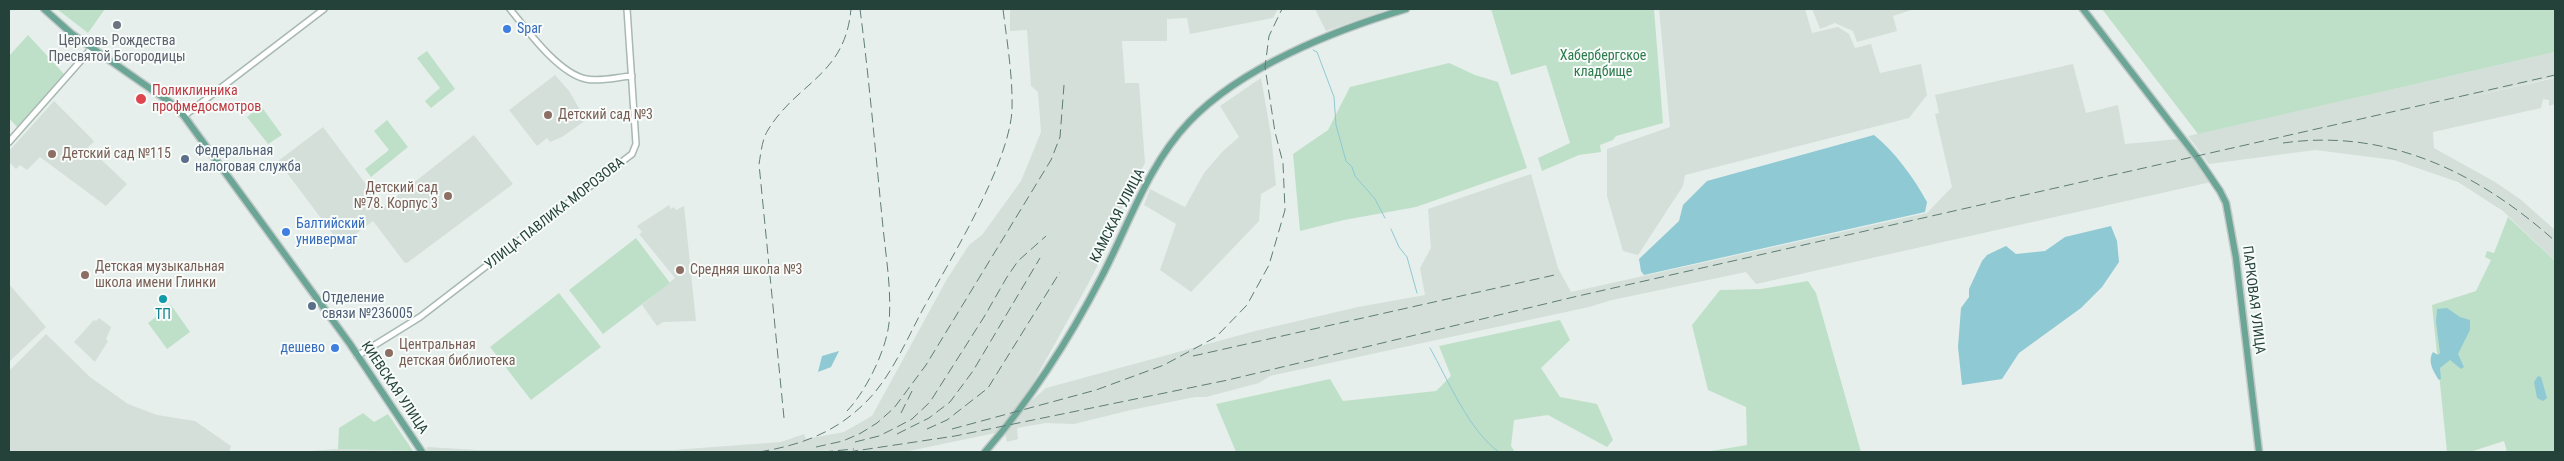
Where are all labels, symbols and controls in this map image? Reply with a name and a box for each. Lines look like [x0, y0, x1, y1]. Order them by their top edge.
marker: Церковь Рождества Пресвятой Богородицы [111, 19, 123, 31]
place label: Spar [517, 21, 542, 37]
marker: Spar [501, 23, 513, 35]
place label: Церковь Рождества Пресвятой Богородицы [48, 33, 186, 65]
park label: Хабербергское кладбище [1560, 48, 1646, 80]
place label: Поликлинника профмедосмотров [152, 83, 261, 115]
marker: Поликлинника профмедосмотров [134, 92, 148, 106]
place label: Детский сад №3 [558, 107, 653, 123]
marker: Детский сад №3 [542, 109, 554, 121]
place label: Федеральная налоговая служба [195, 143, 301, 176]
place label: Детский сад №115 [62, 146, 171, 162]
marker: Детский сад №115 [46, 148, 58, 160]
marker: Федеральная налоговая служба [179, 153, 191, 165]
street label: УЛИЦА ПАВЛИКА МОРОЗОВА [482, 154, 628, 274]
street label: КАМСКАЯ УЛИЦА [1087, 166, 1149, 266]
place label: Детский сад №78. Корпус 3 [354, 180, 438, 212]
marker: Детский сад №78. Корпус 3 [442, 190, 454, 202]
place label: Балтийский универмаг [296, 216, 365, 248]
marker: Балтийский универмаг [280, 226, 292, 238]
street label: ПАРКОВАЯ УЛИЦА [2238, 245, 2268, 355]
place label: Детская музыкальная школа имени Глинки [95, 259, 225, 292]
place label: Средняя школа №3 [690, 262, 802, 278]
marker: Средняя школа №3 [674, 264, 686, 276]
marker: Детская музыкальная школа имени Глинки [79, 269, 91, 281]
place label: Отделение связи №236005 [322, 290, 413, 322]
marker: ТП [157, 293, 169, 305]
marker: Отделение связи №236005 [306, 300, 318, 312]
place label: ТП [155, 307, 171, 323]
place label: Центральная детская библиотека [399, 337, 515, 370]
street label: КИЕВСКАЯ УЛИЦА [357, 339, 431, 437]
place label: дешево [280, 340, 325, 356]
marker: дешево [329, 342, 341, 354]
marker: Центральная детская библиотека [383, 347, 395, 359]

